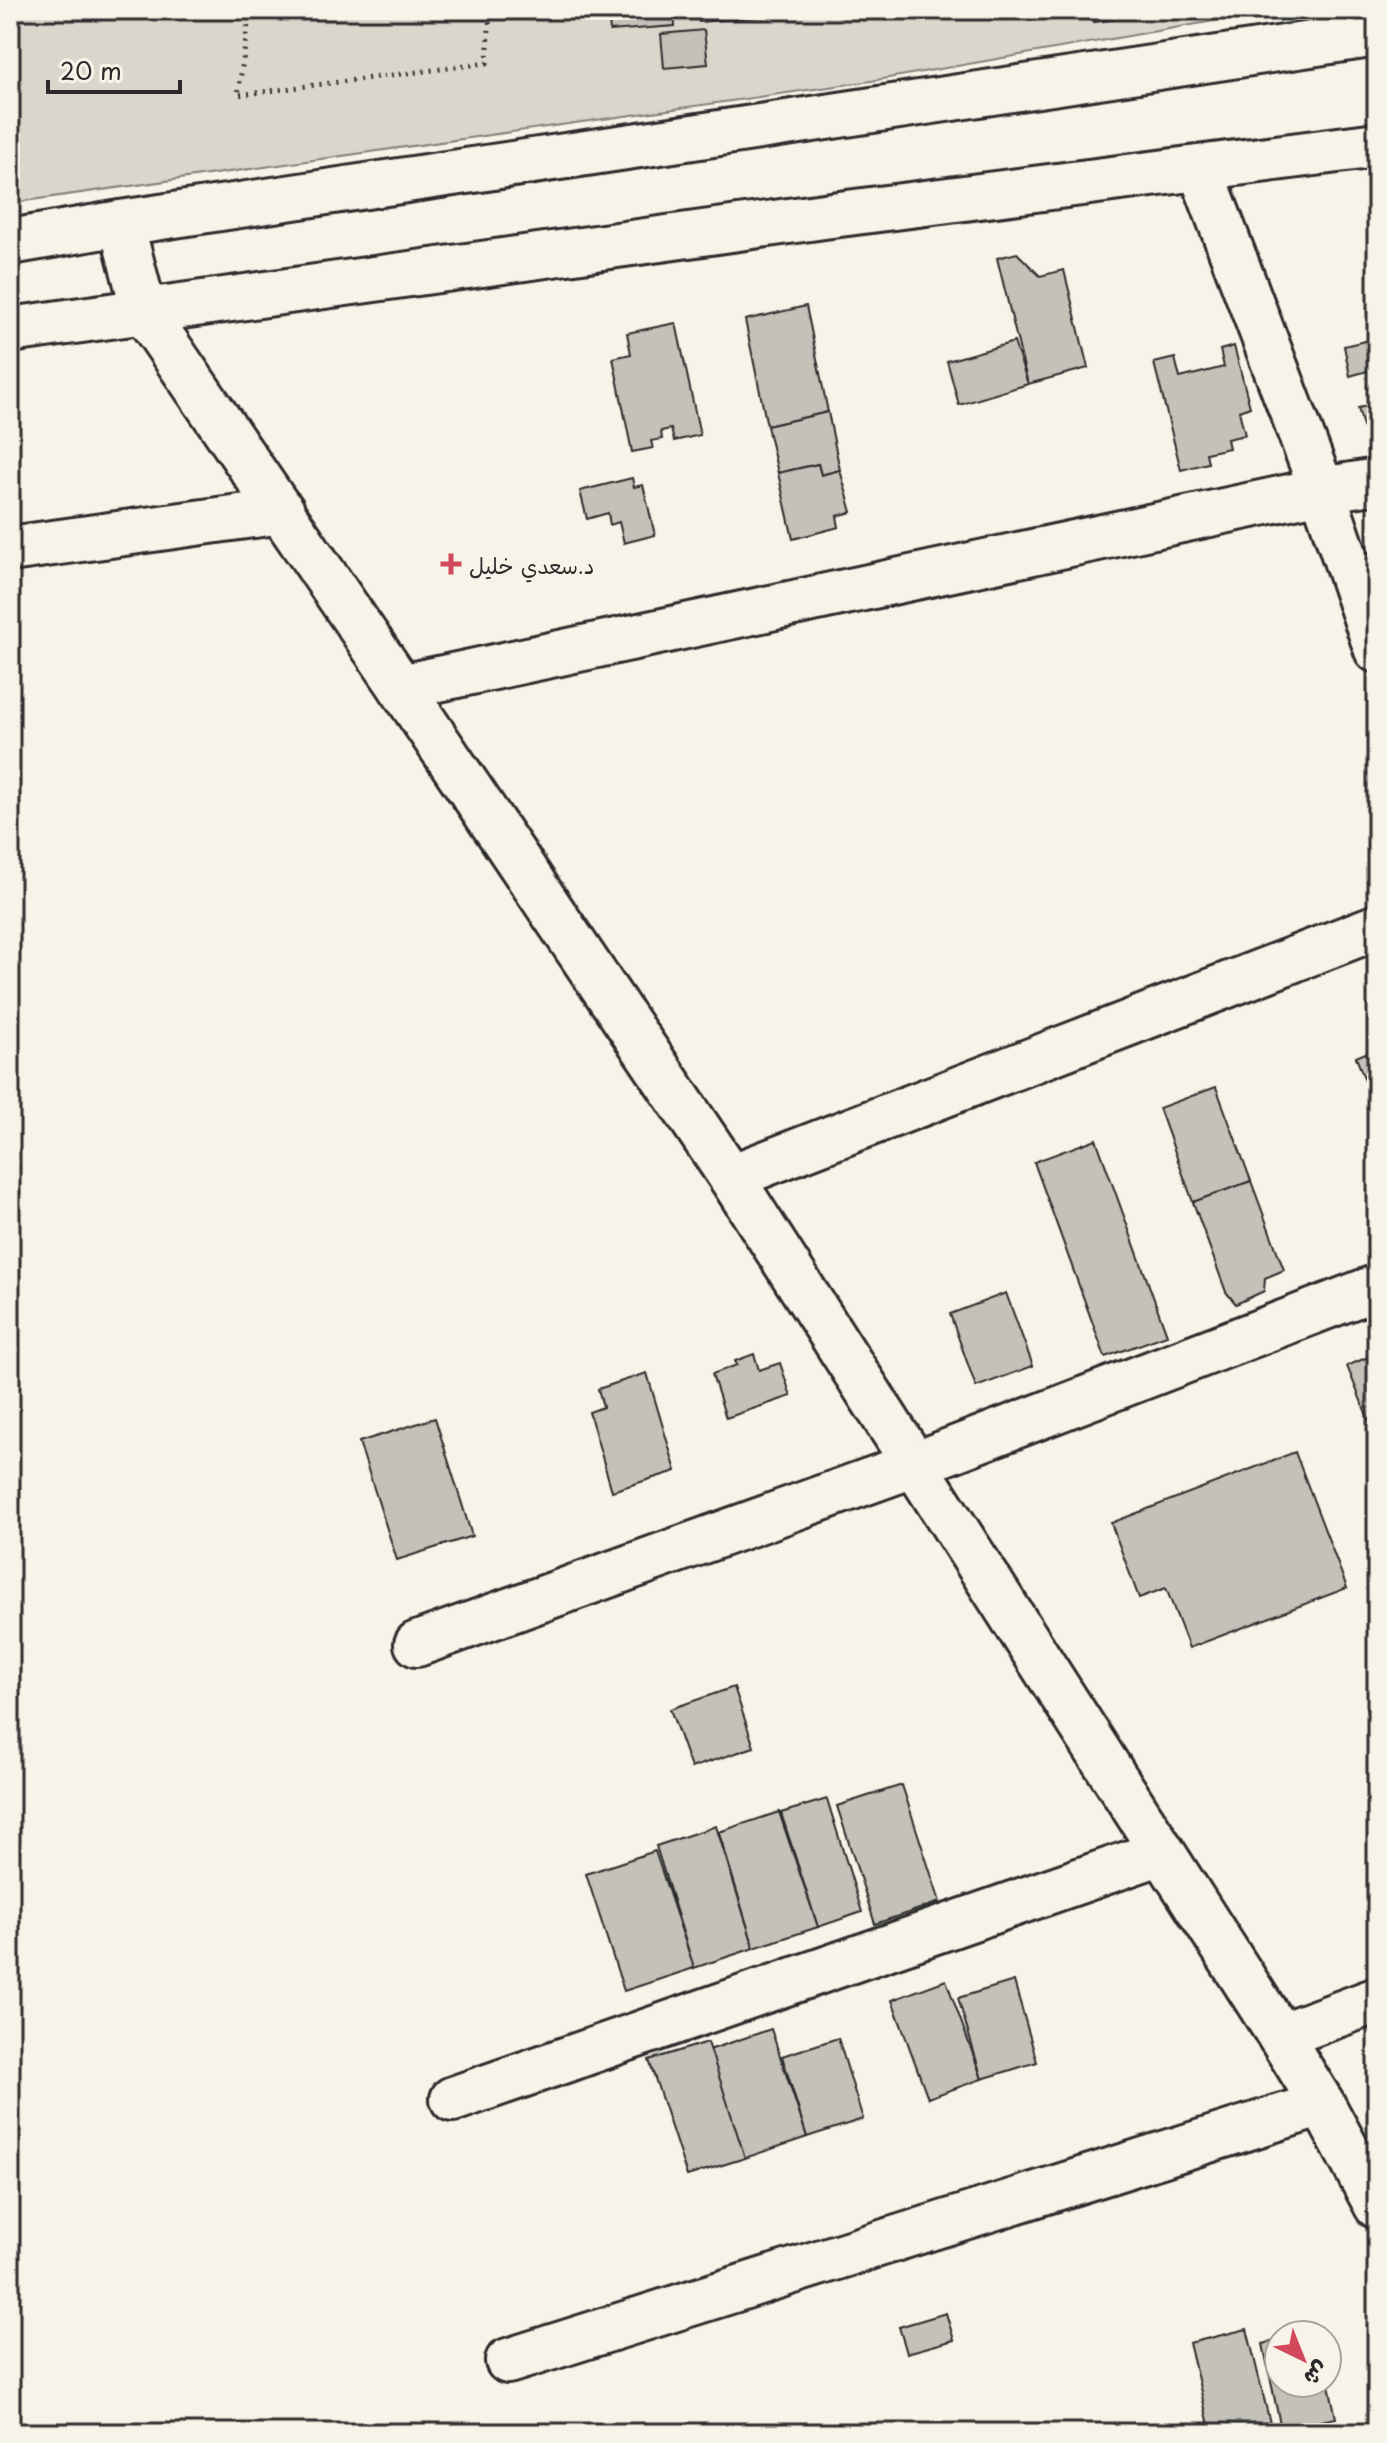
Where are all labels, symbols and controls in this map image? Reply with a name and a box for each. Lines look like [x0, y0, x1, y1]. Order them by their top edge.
scale bar [48, 44, 180, 94]
text: 20 m [60, 52, 122, 88]
place label: د.سعدي خليل [469, 548, 594, 583]
marker: د.سعدي خليل [440, 553, 462, 575]
north arrow [1263, 2319, 1343, 2399]
text: ش [1298, 2354, 1338, 2395]

